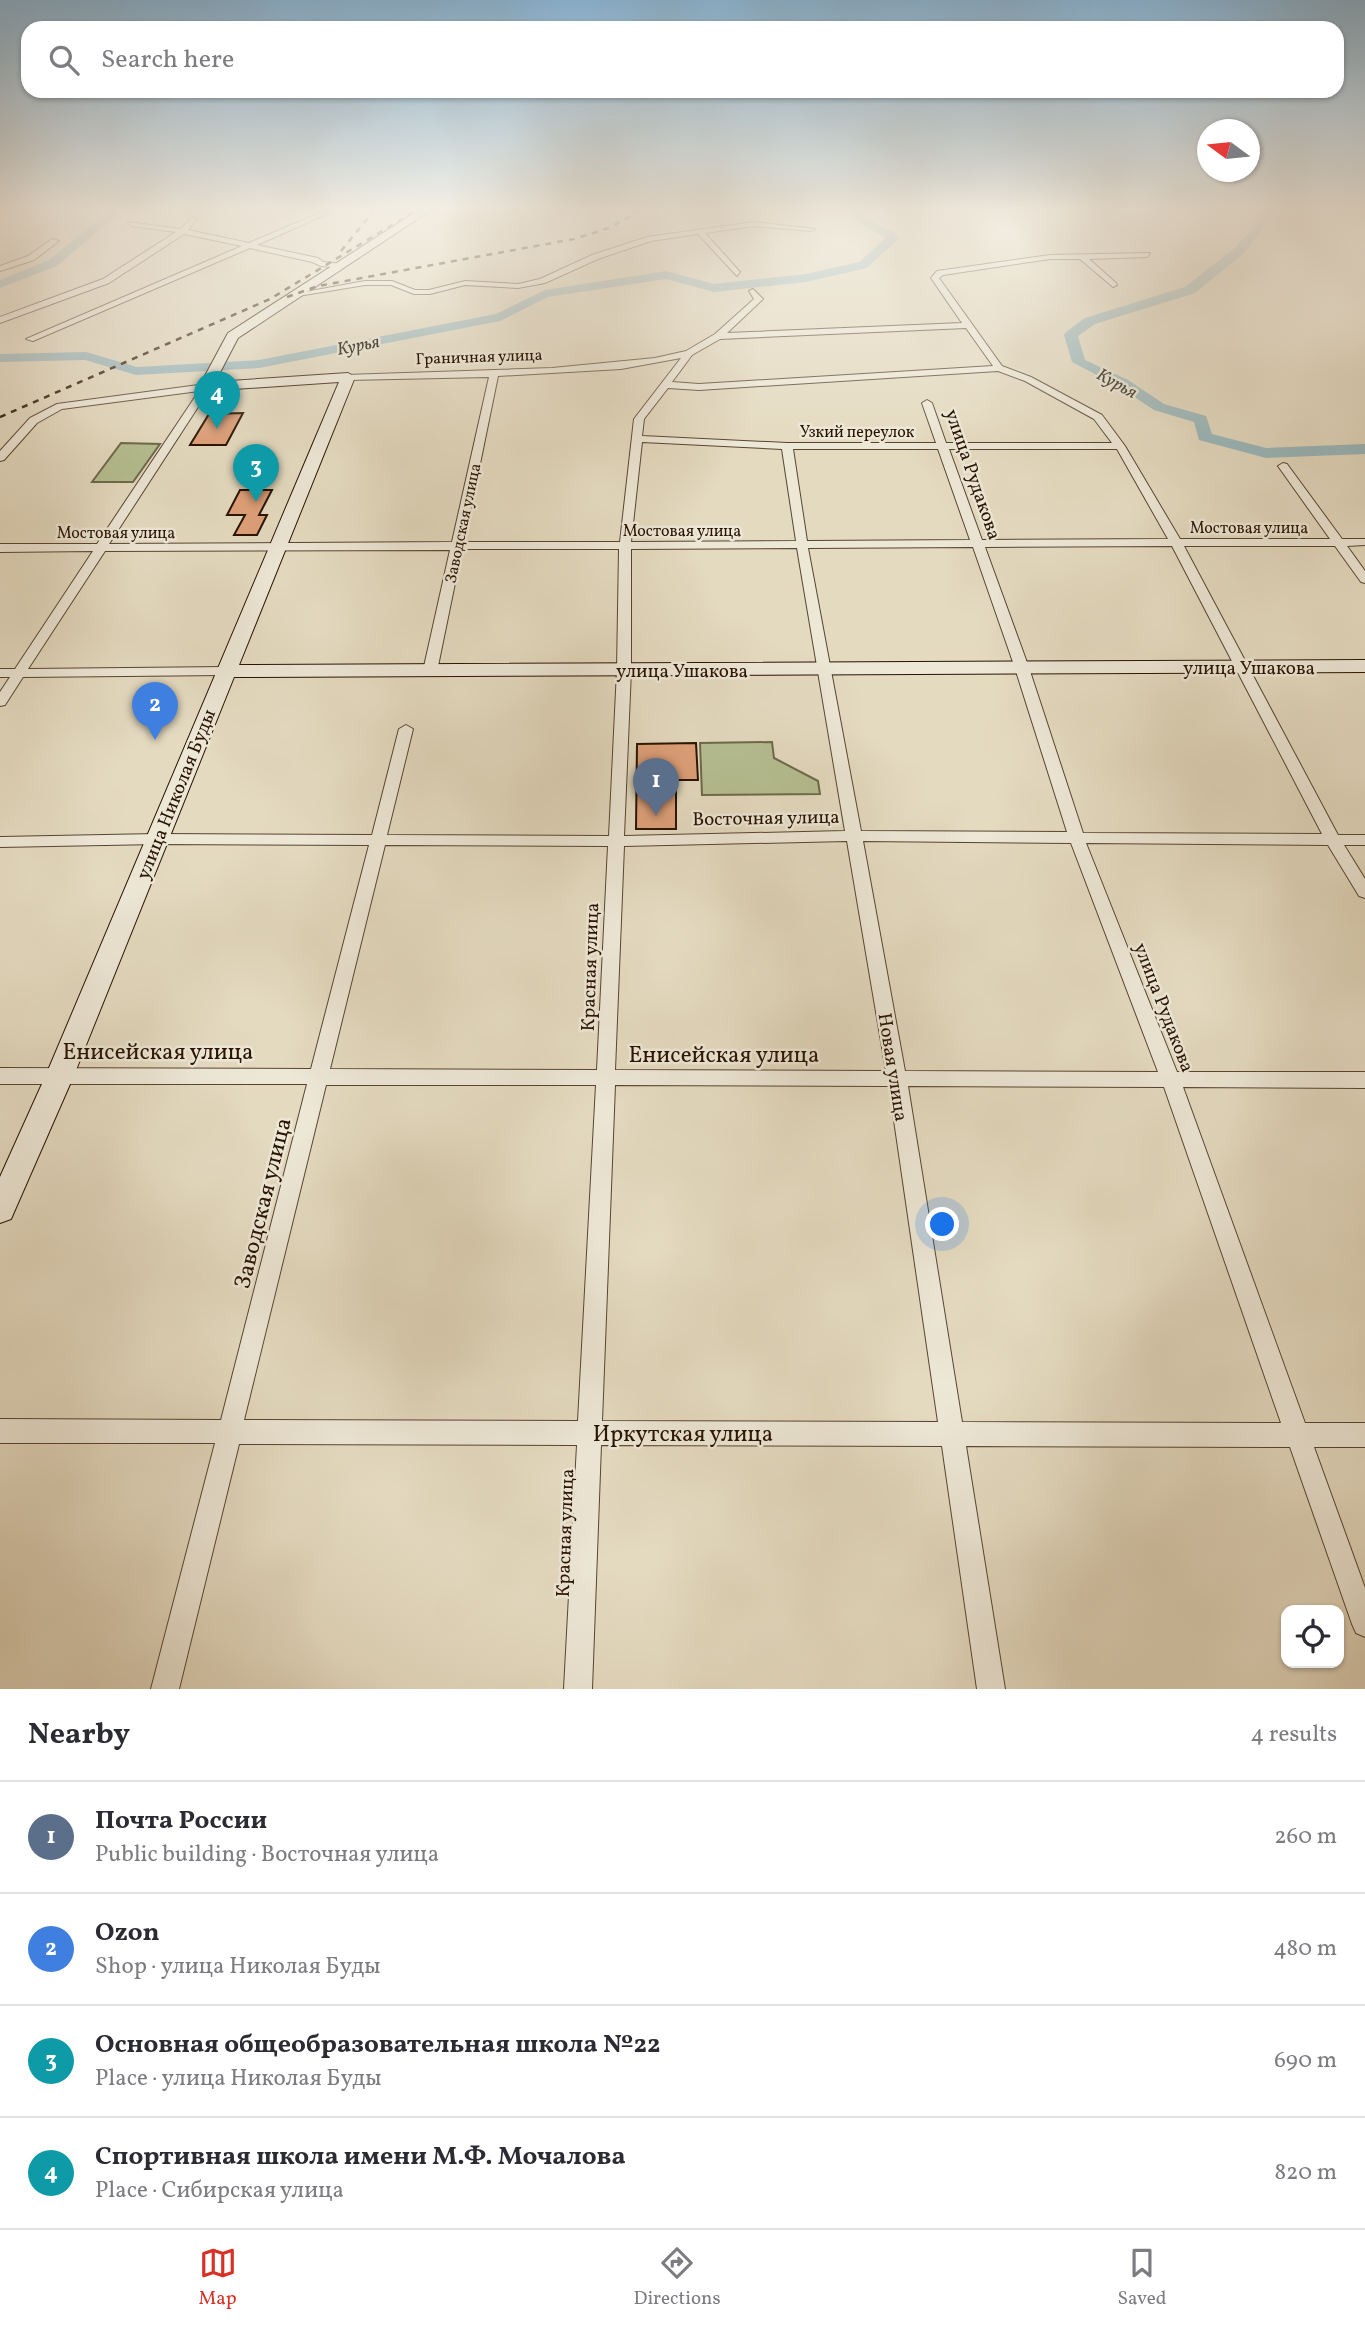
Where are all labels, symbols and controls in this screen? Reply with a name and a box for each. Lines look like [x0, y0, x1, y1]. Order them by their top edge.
search box [21, 21, 1344, 98]
icon: search [45, 41, 83, 79]
text: Search here [101, 42, 234, 78]
north arrow [1197, 119, 1260, 182]
water label: Курья [335, 330, 382, 363]
street label: Граничная улица [415, 345, 543, 371]
water label: Курья [1091, 363, 1141, 406]
pin: 4 [194, 371, 240, 429]
street label: улица Рудакова [938, 406, 1007, 544]
street label: Узкий переулок [800, 422, 915, 444]
pin: 3 [233, 444, 279, 502]
street label: Заводская улица [441, 461, 487, 585]
street label: Мостовая улица [1190, 518, 1308, 540]
street label: Мостовая улица [623, 521, 741, 543]
street label: Мостовая улица [57, 523, 175, 545]
street label: улица Ушакова [1183, 656, 1315, 682]
street label: улица Ушакова [616, 659, 748, 685]
pin: 2 [132, 682, 178, 740]
street label: улица Николая Буды [131, 706, 223, 884]
pin: 1 [633, 758, 679, 816]
street label: Восточная улица [692, 805, 840, 833]
street label: Красная улица [576, 902, 606, 1032]
street label: улица Рудакова [1126, 939, 1200, 1076]
street label: Новая улица [871, 1011, 913, 1123]
street label: Енисейская улица [63, 1037, 253, 1069]
street label: Енисейская улица [629, 1040, 819, 1072]
street label: Заводская улица [227, 1115, 301, 1292]
your location [925, 1207, 959, 1241]
street label: Иркутская улица [593, 1419, 773, 1451]
street label: Красная улица [551, 1468, 581, 1598]
map controls [1281, 1605, 1344, 1668]
button: locate [1281, 1605, 1344, 1668]
text: Nearby [28, 1714, 130, 1756]
text: 4 results [1251, 1719, 1337, 1751]
text: Почта России [95, 1803, 267, 1839]
text: 1 [46, 1821, 56, 1853]
text: 260 m [1274, 1821, 1337, 1853]
text: Public building · Восточная улица [95, 1839, 439, 1871]
text: Ozon [95, 1915, 160, 1951]
text: 2 [45, 1933, 57, 1965]
text: 480 m [1273, 1933, 1337, 1965]
text: Shop · улица Николая Буды [95, 1951, 380, 1983]
text: Основная общеобразовательная школа №22 [95, 2027, 660, 2063]
text: 3 [45, 2045, 57, 2077]
text: 690 m [1274, 2045, 1337, 2077]
text: Place · улица Николая Буды [95, 2063, 381, 2095]
text: Спортивная школа имени М.Ф. Мочалова [95, 2139, 626, 2175]
text: 4 [44, 2157, 58, 2189]
text: 820 m [1274, 2157, 1337, 2189]
text: Place · Сибирская улица [95, 2175, 344, 2207]
tab: Map [198, 2244, 237, 2312]
tab: Directions [634, 2244, 721, 2312]
tab: Saved [1118, 2244, 1166, 2312]

